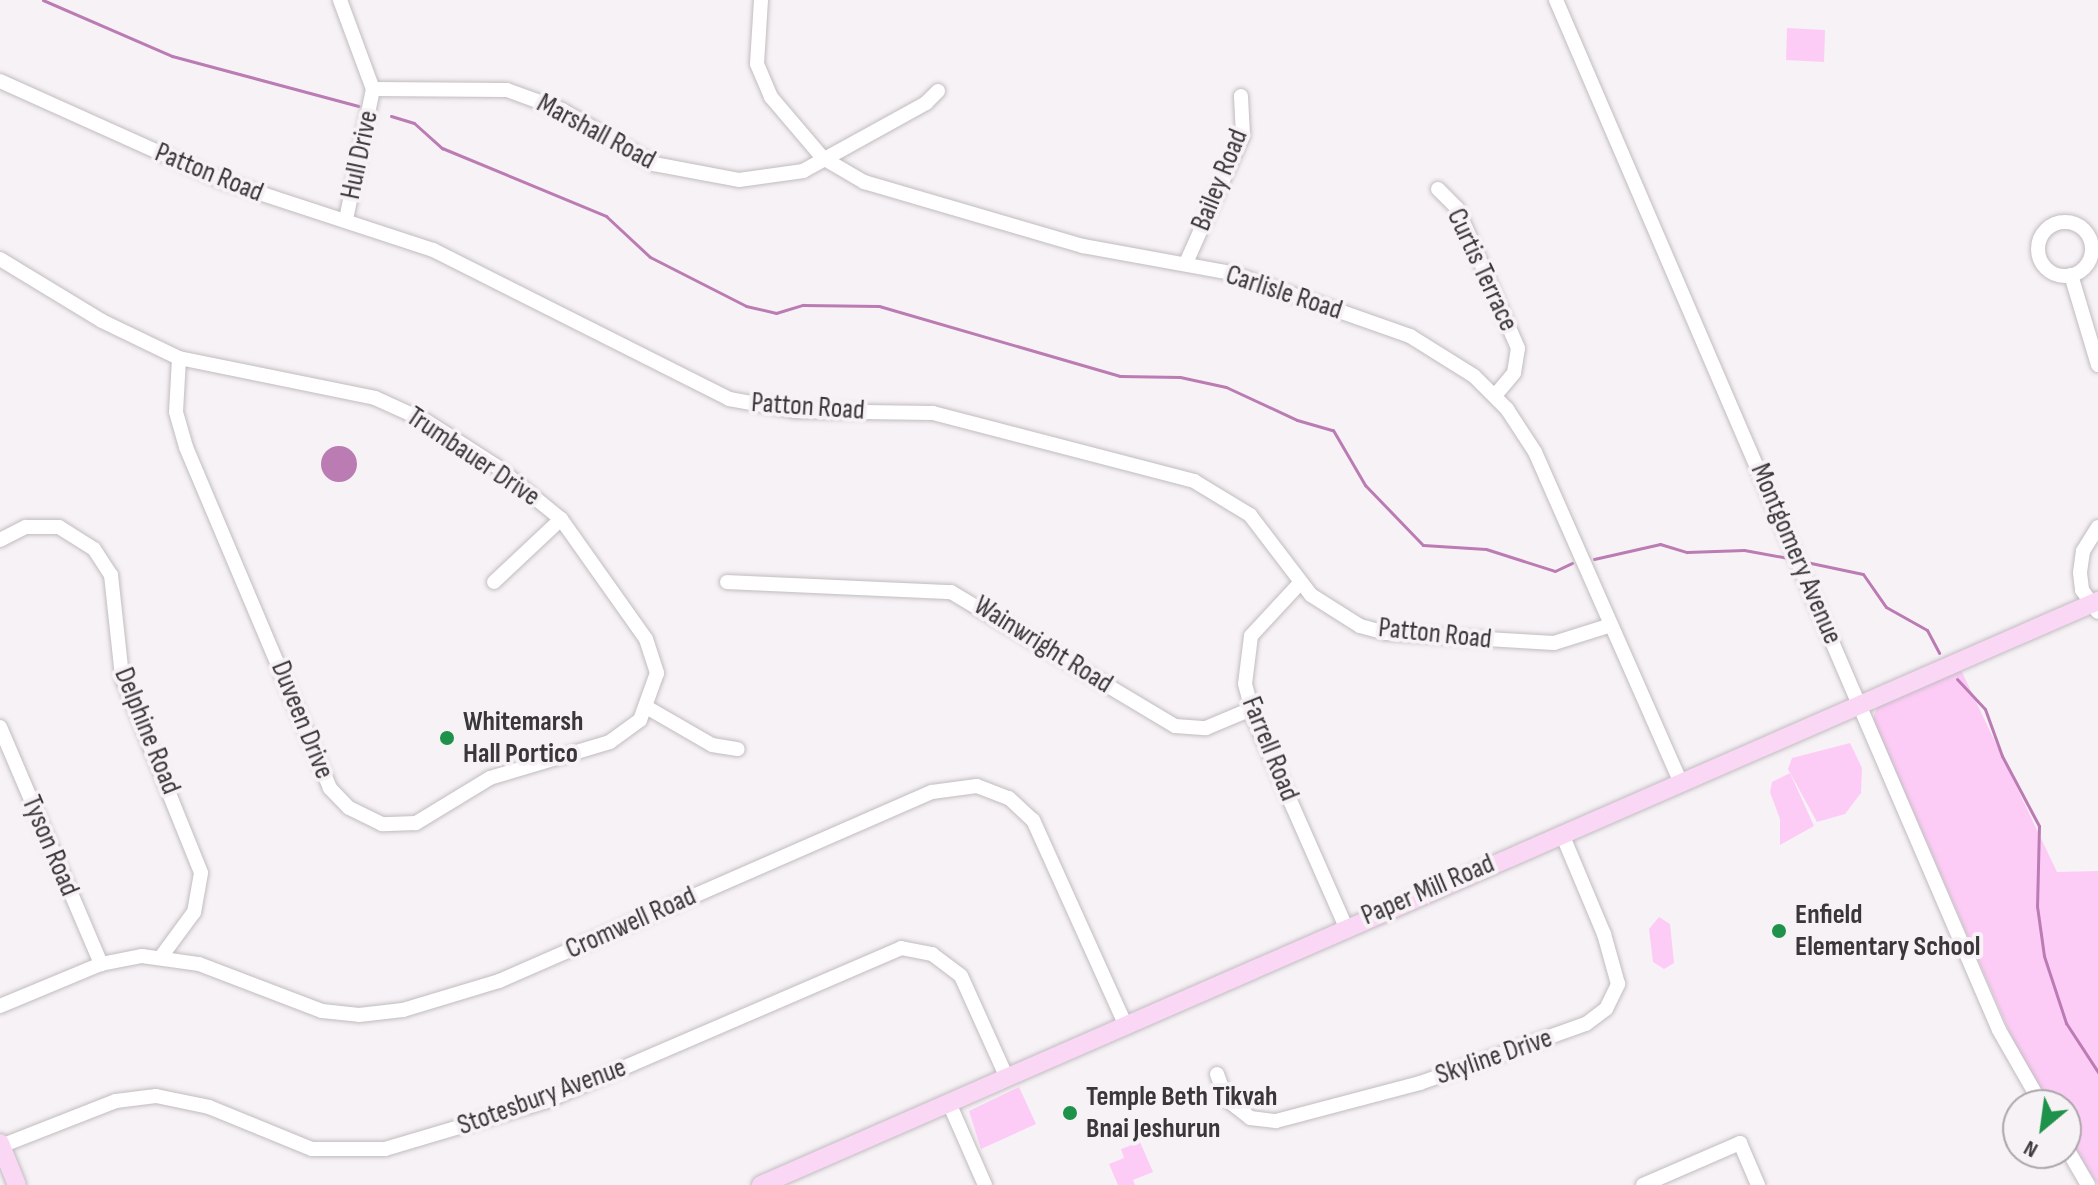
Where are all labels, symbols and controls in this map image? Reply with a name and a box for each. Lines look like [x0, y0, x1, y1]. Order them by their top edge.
street label: Marshall Road [531, 87, 661, 177]
street label: Hull Drive [334, 108, 386, 202]
street label: Bailey Road [1184, 124, 1256, 236]
street label: Patton Road [150, 136, 268, 210]
street label: Curtis Terrace [1439, 203, 1525, 337]
street label: Carlisle Road [1221, 258, 1347, 328]
street label: Patton Road [750, 386, 866, 428]
street label: Trumbauer Drive [400, 400, 546, 514]
street label: Montgomery Avenue [1743, 459, 1849, 649]
street label: Wainwright Road [967, 589, 1119, 701]
street label: Patton Road [1377, 611, 1493, 657]
street label: Duveen Drive [263, 656, 341, 784]
street label: Delphine Road [106, 663, 188, 799]
street label: Farrell Road [1234, 692, 1306, 806]
place label: Whitemarsh Hall Portico [463, 705, 583, 771]
marker: Whitemarsh Hall Portico [438, 729, 456, 747]
street label: Tyson Road [14, 791, 86, 901]
street label: Paper Mill Road [1357, 847, 1499, 933]
street label: Cromwell Road [561, 879, 701, 967]
place label: Enfield Elementary School [1795, 898, 1981, 964]
marker: Enfield Elementary School [1770, 922, 1788, 940]
street label: Skyline Drive [1431, 1021, 1557, 1093]
street label: Stotesbury Avenue [453, 1051, 631, 1143]
place label: Temple Beth Tikvah Bnai Jeshurun [1086, 1080, 1277, 1146]
north arrow [2002, 1089, 2082, 1169]
marker: Temple Beth Tikvah Bnai Jeshurun [1061, 1104, 1079, 1122]
text: N [2019, 1134, 2043, 1163]

